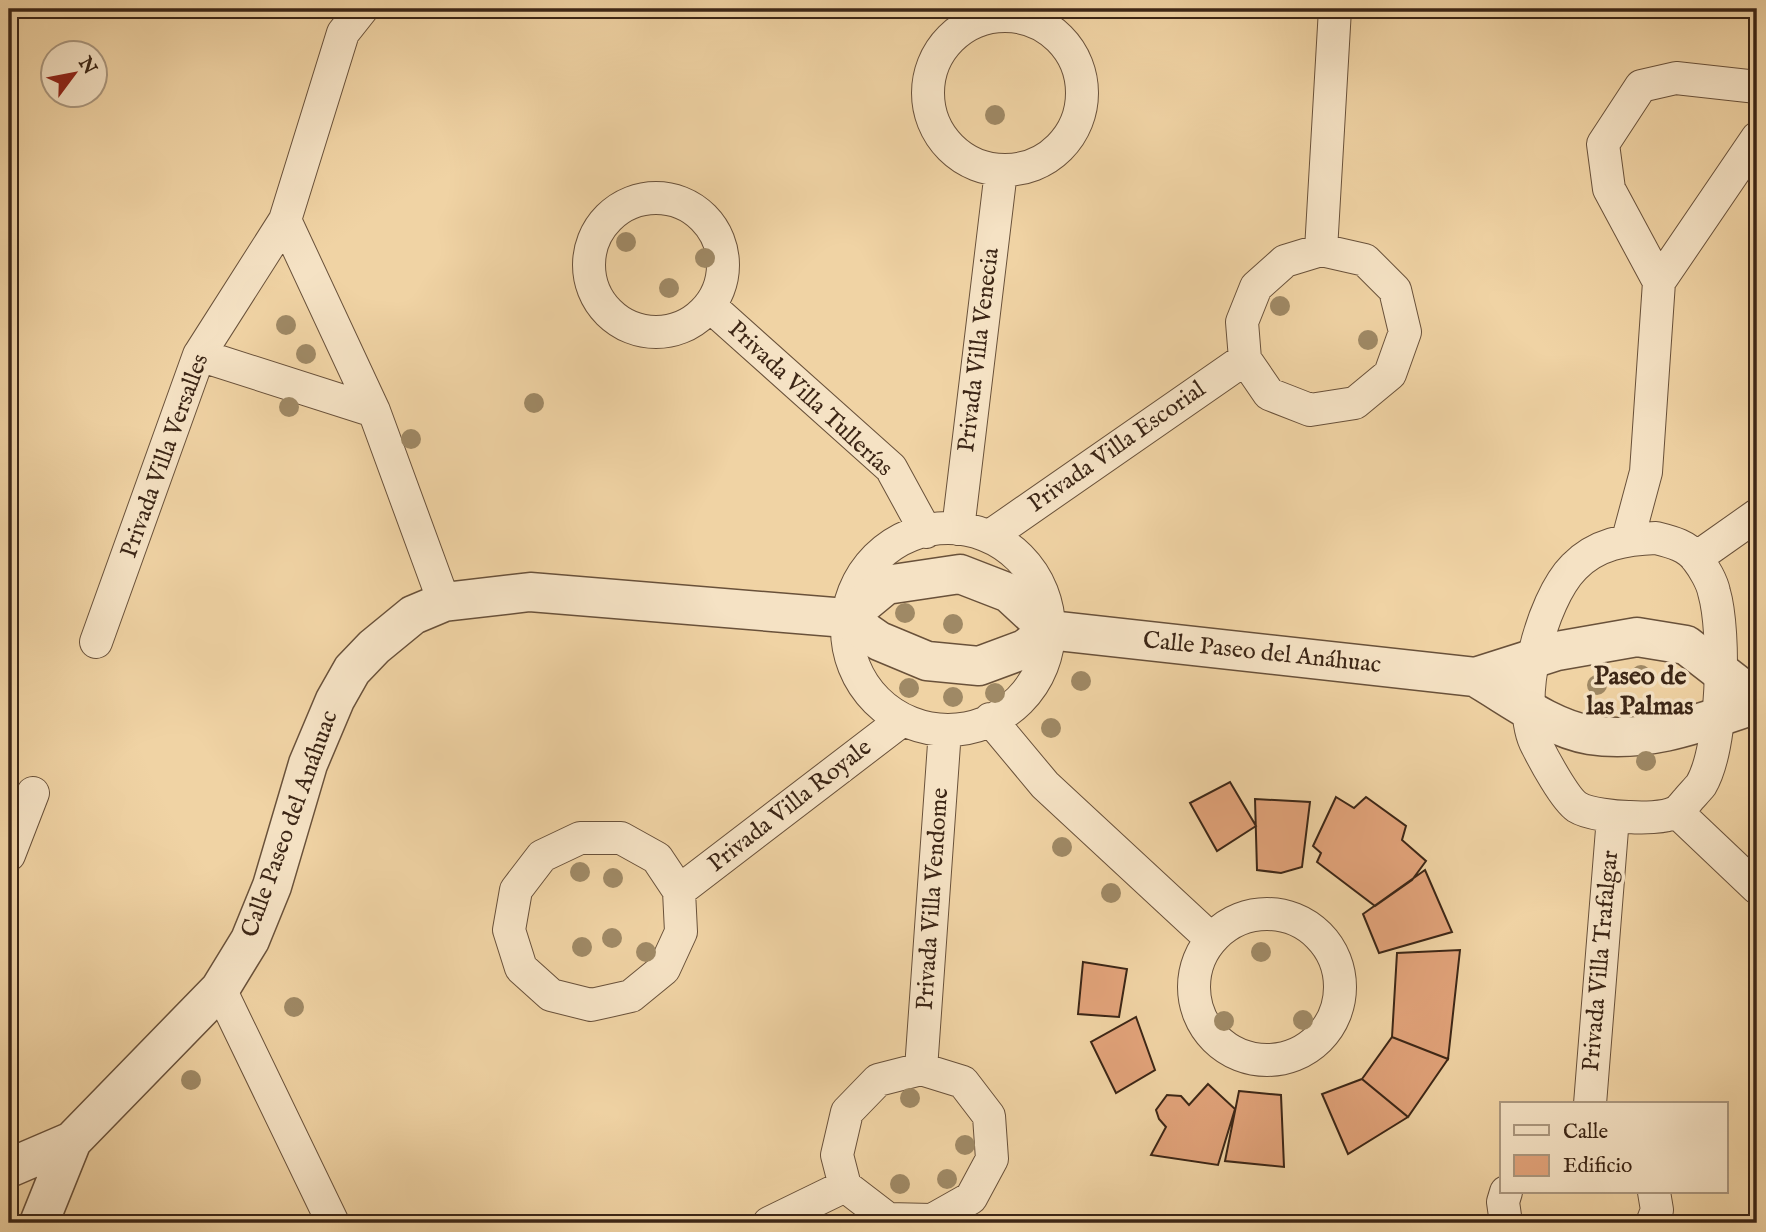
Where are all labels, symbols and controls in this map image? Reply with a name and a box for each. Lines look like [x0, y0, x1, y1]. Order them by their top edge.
north arrow [38, 38, 108, 108]
text: N [72, 52, 102, 80]
street label: Privada Villa Venecia [951, 245, 1007, 454]
street label: Privada Villa Tullerías [721, 314, 899, 484]
street label: Privada Villa Versalles [114, 350, 216, 562]
street label: Privada Villa Escorial [1022, 374, 1212, 520]
street label: Calle Paseo del Anáhuac [1141, 625, 1383, 681]
district label: Paseo de las Palmas [1586, 660, 1693, 723]
street label: Calle Paseo del Anáhuac [235, 706, 345, 942]
street label: Privada Villa Royale [702, 732, 878, 880]
street label: Privada Villa Vendome [910, 787, 956, 1011]
street label: Privada Villa Trafalgar [1576, 849, 1626, 1073]
legend [1500, 1102, 1728, 1194]
text: Calle [1563, 1119, 1608, 1146]
text: Edificio [1563, 1153, 1632, 1180]

